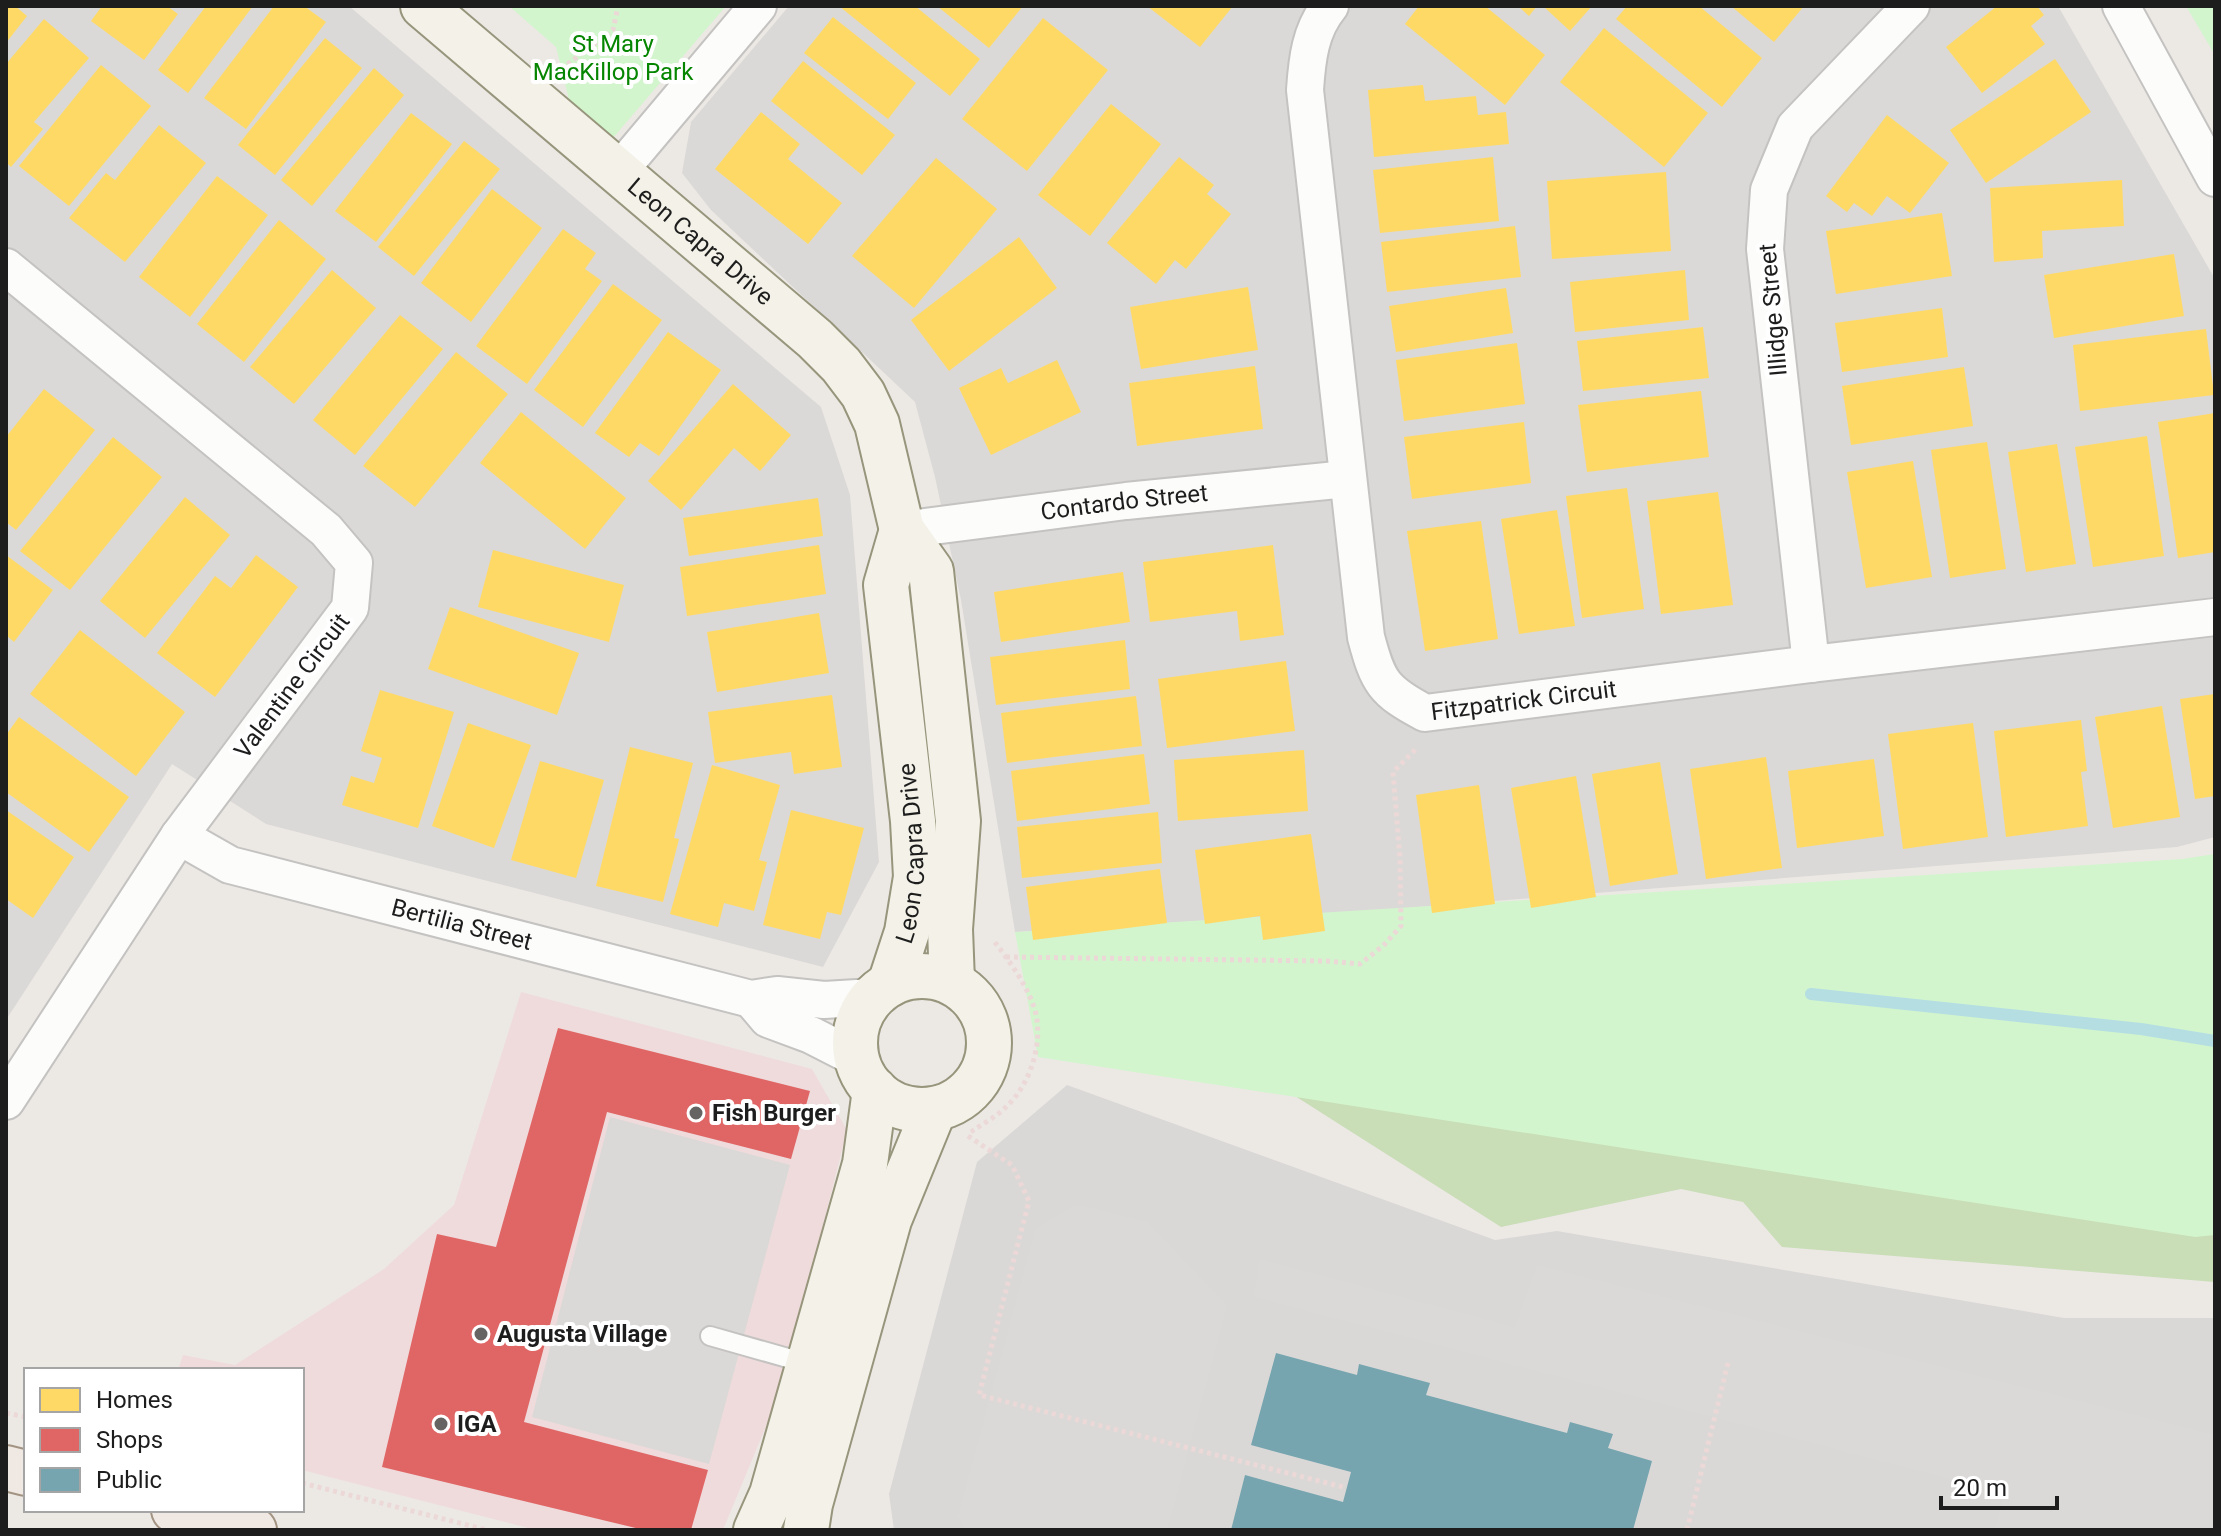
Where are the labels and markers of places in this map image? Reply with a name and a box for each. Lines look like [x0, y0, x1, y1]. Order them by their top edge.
place label: Fish Burger [712, 1099, 836, 1127]
marker: Fish Burger [687, 1104, 705, 1122]
place label: Augusta Village [497, 1320, 667, 1348]
marker: Augusta Village [472, 1325, 490, 1343]
place label: IGA [457, 1410, 497, 1438]
marker: IGA [432, 1415, 450, 1433]

